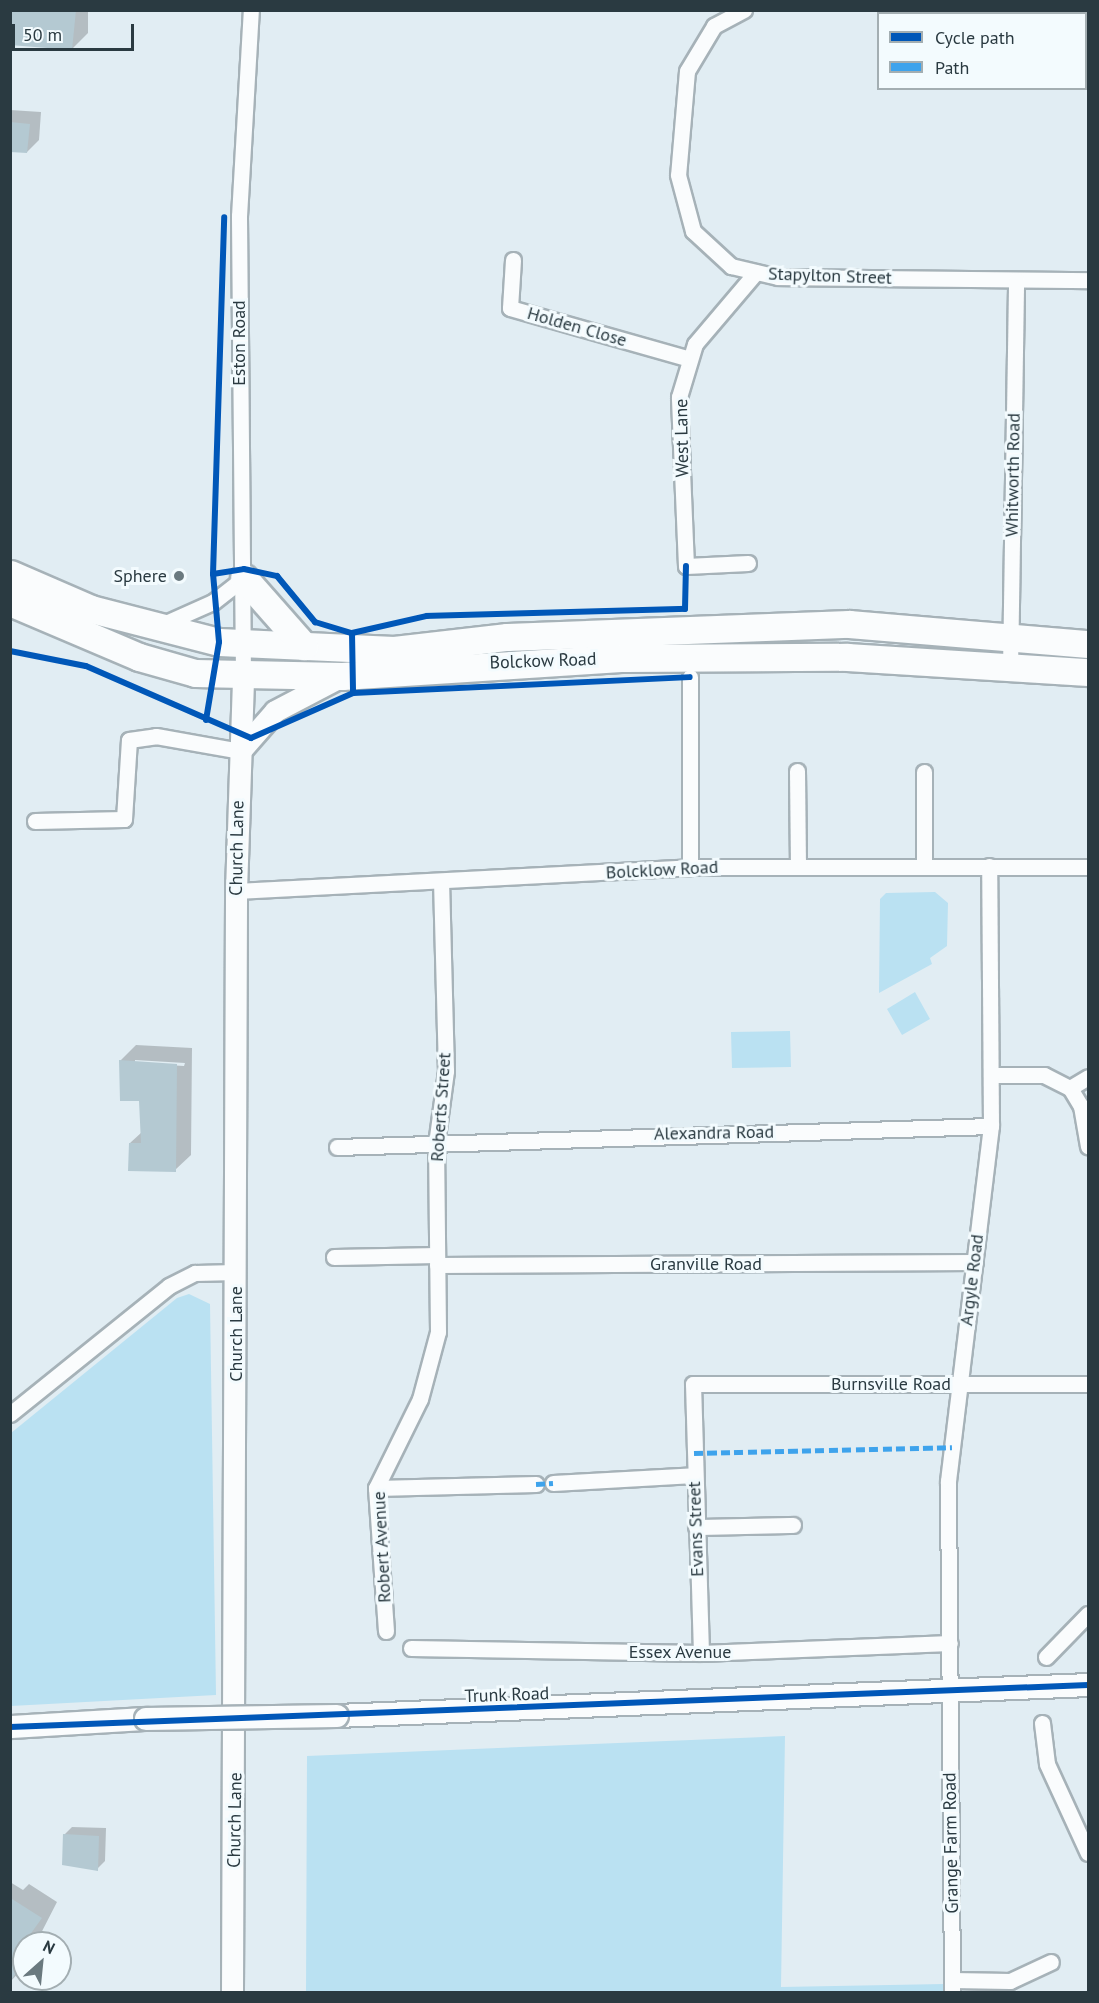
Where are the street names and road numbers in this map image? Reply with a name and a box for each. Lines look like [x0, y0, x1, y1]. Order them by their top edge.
street label: Stapylton Street [768, 263, 892, 289]
street label: Eston Road [228, 300, 250, 386]
street label: Holden Close [525, 303, 629, 351]
street label: West Lane [671, 398, 693, 478]
street label: Whitworth Road [1001, 413, 1025, 537]
street label: Bolckow Road [489, 648, 597, 674]
street label: Church Lane [225, 800, 249, 896]
street label: Bolcklow Road [605, 856, 719, 884]
street label: Roberts Street [426, 1052, 456, 1162]
street label: Alexandra Road [654, 1121, 774, 1145]
street label: Argyle Road [956, 1233, 988, 1327]
street label: Granville Road [650, 1253, 762, 1275]
street label: Church Lane [225, 1286, 247, 1382]
street label: Burnsville Road [831, 1373, 951, 1395]
street label: Evans Street [684, 1481, 708, 1577]
street label: Robert Avenue [368, 1490, 396, 1604]
street label: Essex Avenue [628, 1641, 732, 1663]
street label: Trunk Road [464, 1683, 550, 1707]
street label: Church Lane [223, 1772, 247, 1868]
street label: Grange Farm Road [939, 1772, 963, 1914]

